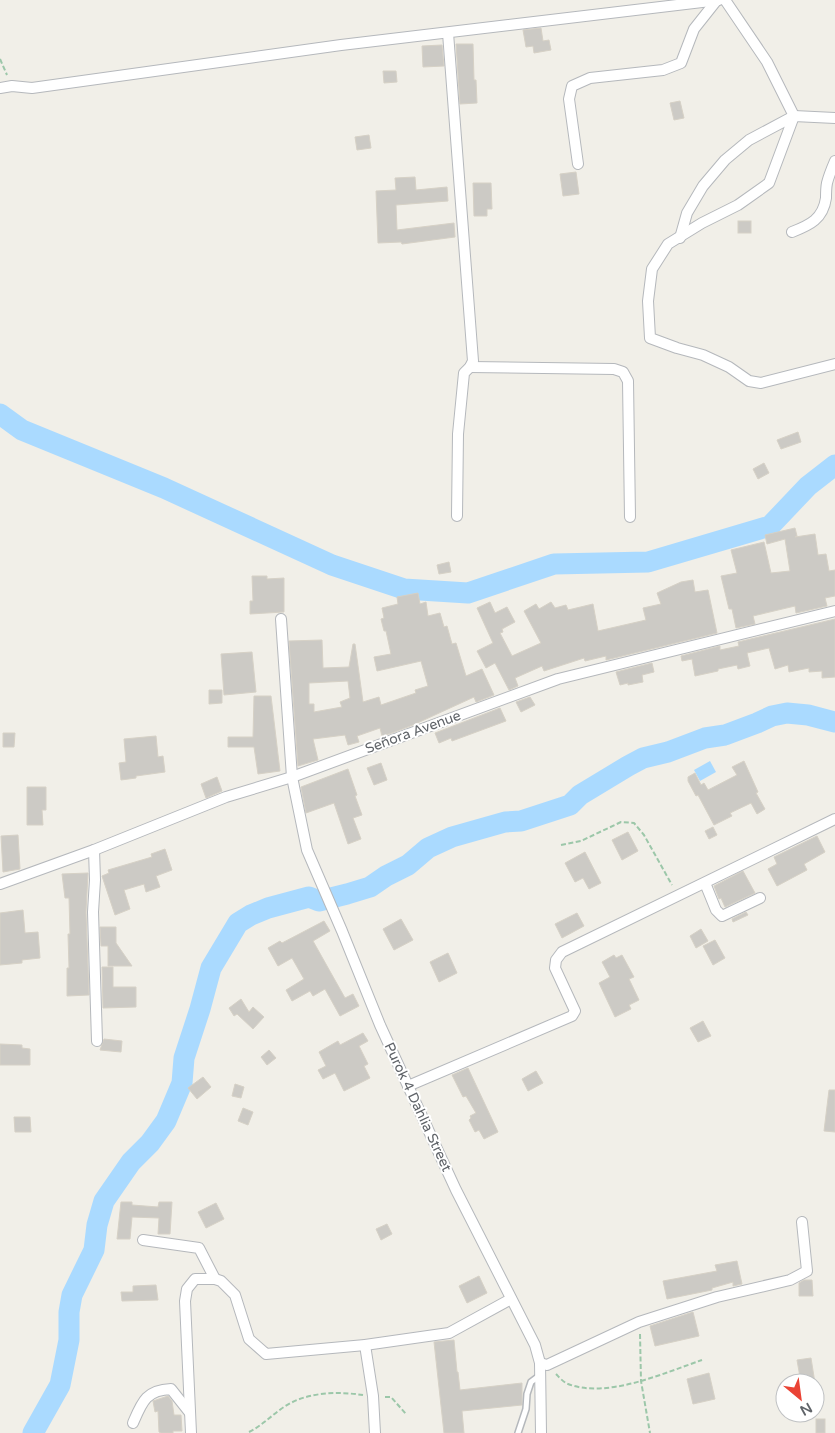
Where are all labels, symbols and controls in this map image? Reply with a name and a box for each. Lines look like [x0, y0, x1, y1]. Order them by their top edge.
street label: Señora Avenue [363, 707, 463, 757]
street label: Purok 4 Dahlia Street [381, 1040, 456, 1175]
north arrow [775, 1373, 825, 1423]
text: N [797, 1399, 815, 1419]

